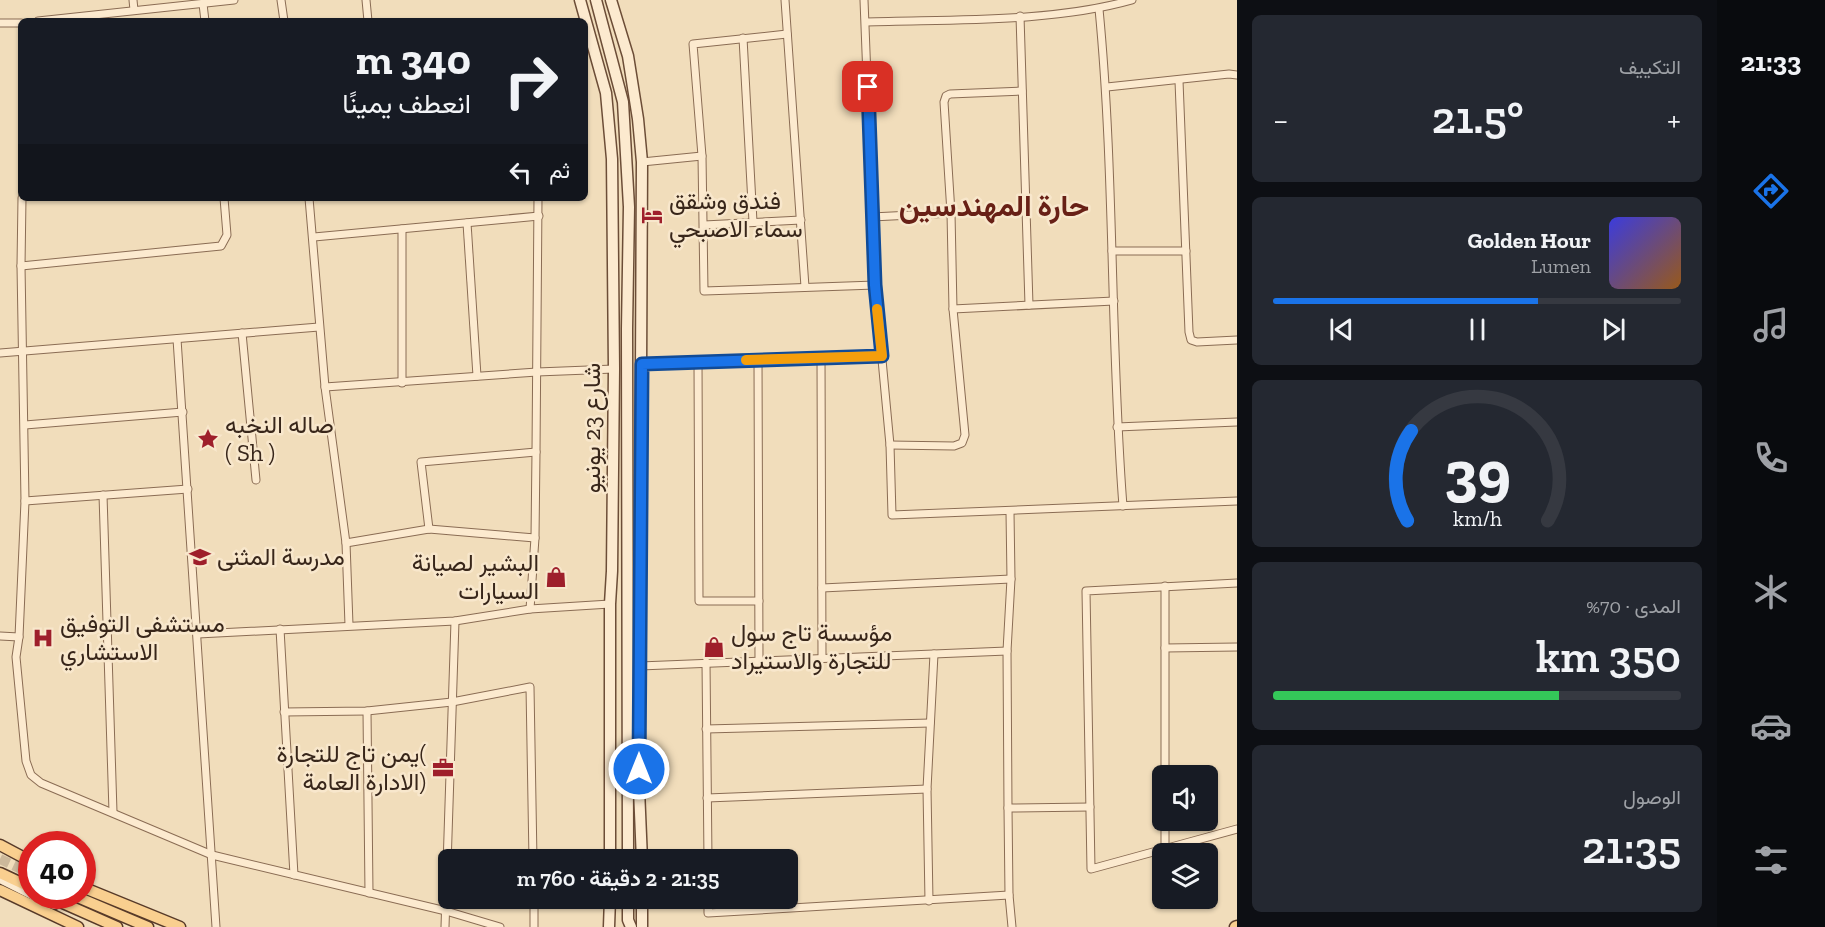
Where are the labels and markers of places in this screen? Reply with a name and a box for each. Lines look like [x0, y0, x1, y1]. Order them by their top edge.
pin [842, 61, 893, 112]
place label: فندق وشقق سماء الاصبحي [669, 186, 803, 248]
hotel icon: فندق وشقق سماء الاصبحي [640, 203, 664, 227]
place label: صاله النخبه ( Sh ) [225, 410, 334, 467]
place icon: صاله النخبه ( Sh ) [196, 427, 220, 451]
place label: مدرسة المثنى [217, 542, 345, 572]
school or university icon: مدرسة المثنى [188, 545, 212, 569]
place label: البشير لصيانة السيارات [412, 548, 539, 606]
shop icon: البشير لصيانة السيارات [544, 565, 568, 589]
place label: مستشفى التوفيق الاستشاري [60, 609, 225, 671]
place label: مؤسسة تاج سول للتجارة والاستيراد [731, 618, 892, 676]
hospital icon: مستشفى التوفيق الاستشاري [31, 626, 55, 650]
shop icon: مؤسسة تاج سول للتجارة والاستيراد [702, 635, 726, 659]
place label: يمن تاج للتجارة( الادارة العامة) [276, 739, 426, 797]
office icon: يمن تاج للتجارة( الادارة العامة) [431, 756, 455, 780]

